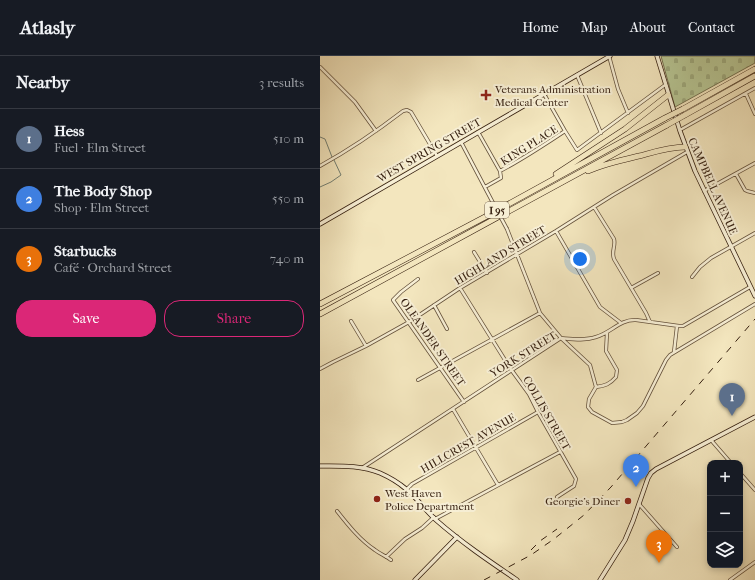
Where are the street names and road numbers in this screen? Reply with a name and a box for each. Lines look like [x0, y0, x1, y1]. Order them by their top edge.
street label: WEST SPRING STREET [374, 115, 484, 186]
street label: KING PLACE [498, 123, 561, 168]
street label: CAMPBELL AVENUE [685, 136, 740, 237]
road number: I 95 [485, 202, 509, 218]
street label: HIGHLAND STREET [452, 223, 549, 288]
street label: OLEANDER STREET [397, 296, 468, 389]
street label: YORK STREET [487, 328, 559, 381]
street label: COLLIS STREET [520, 374, 573, 453]
street label: HILLCREST AVENUE [418, 411, 518, 476]

